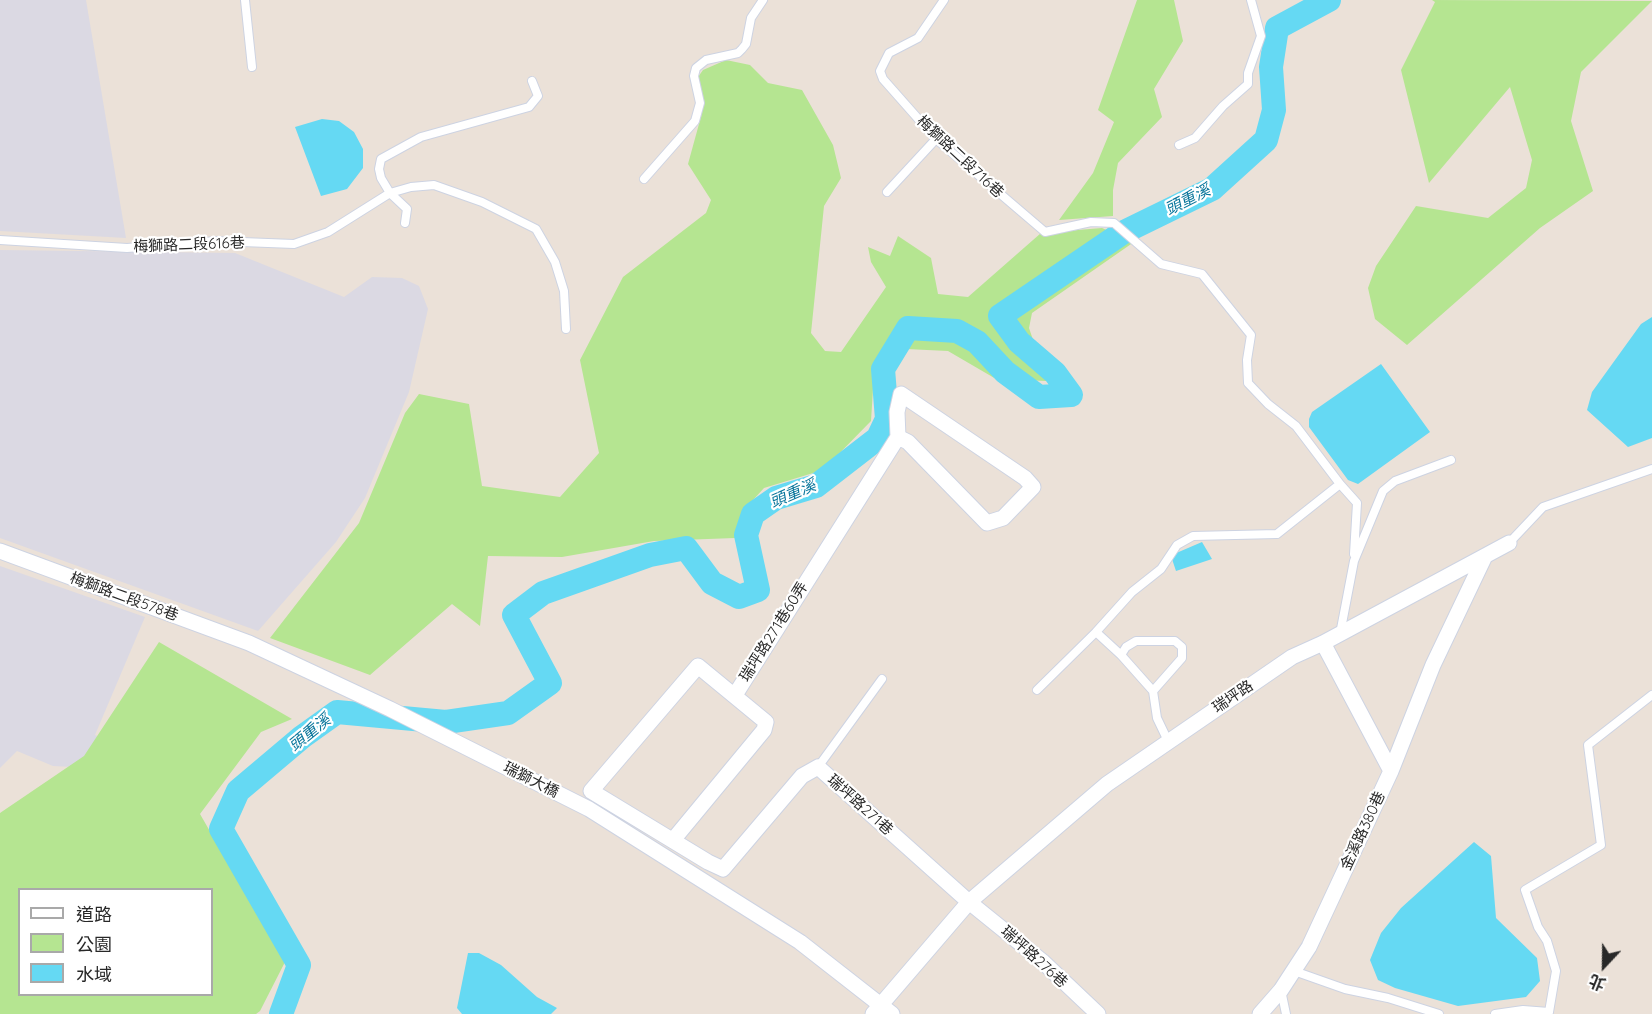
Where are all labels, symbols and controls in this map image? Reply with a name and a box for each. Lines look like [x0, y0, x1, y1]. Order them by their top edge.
street label: 梅獅路二段716巷 [913, 112, 1007, 202]
water label: 頭重溪 [1162, 181, 1214, 219]
street label: 梅獅路二段616巷 [133, 234, 245, 256]
water label: 頭重溪 [767, 476, 819, 512]
street label: 梅獅路二段578巷 [67, 569, 181, 625]
street label: 瑞坪路271巷60弄 [736, 579, 812, 685]
street label: 瑞坪路 [1209, 677, 1257, 717]
water label: 頭重溪 [285, 710, 335, 756]
street label: 瑞獅大橋 [500, 758, 562, 802]
street label: 瑞坪路271巷 [824, 771, 896, 839]
street label: 金溪路380巷 [1337, 789, 1389, 873]
legend [18, 888, 213, 996]
text: 道路 [76, 903, 112, 926]
street label: 瑞坪路276巷 [997, 922, 1071, 992]
text: 公園 [76, 933, 112, 956]
north arrow [1574, 936, 1634, 996]
text: 水域 [76, 963, 112, 986]
text: 北 [1586, 970, 1608, 995]

